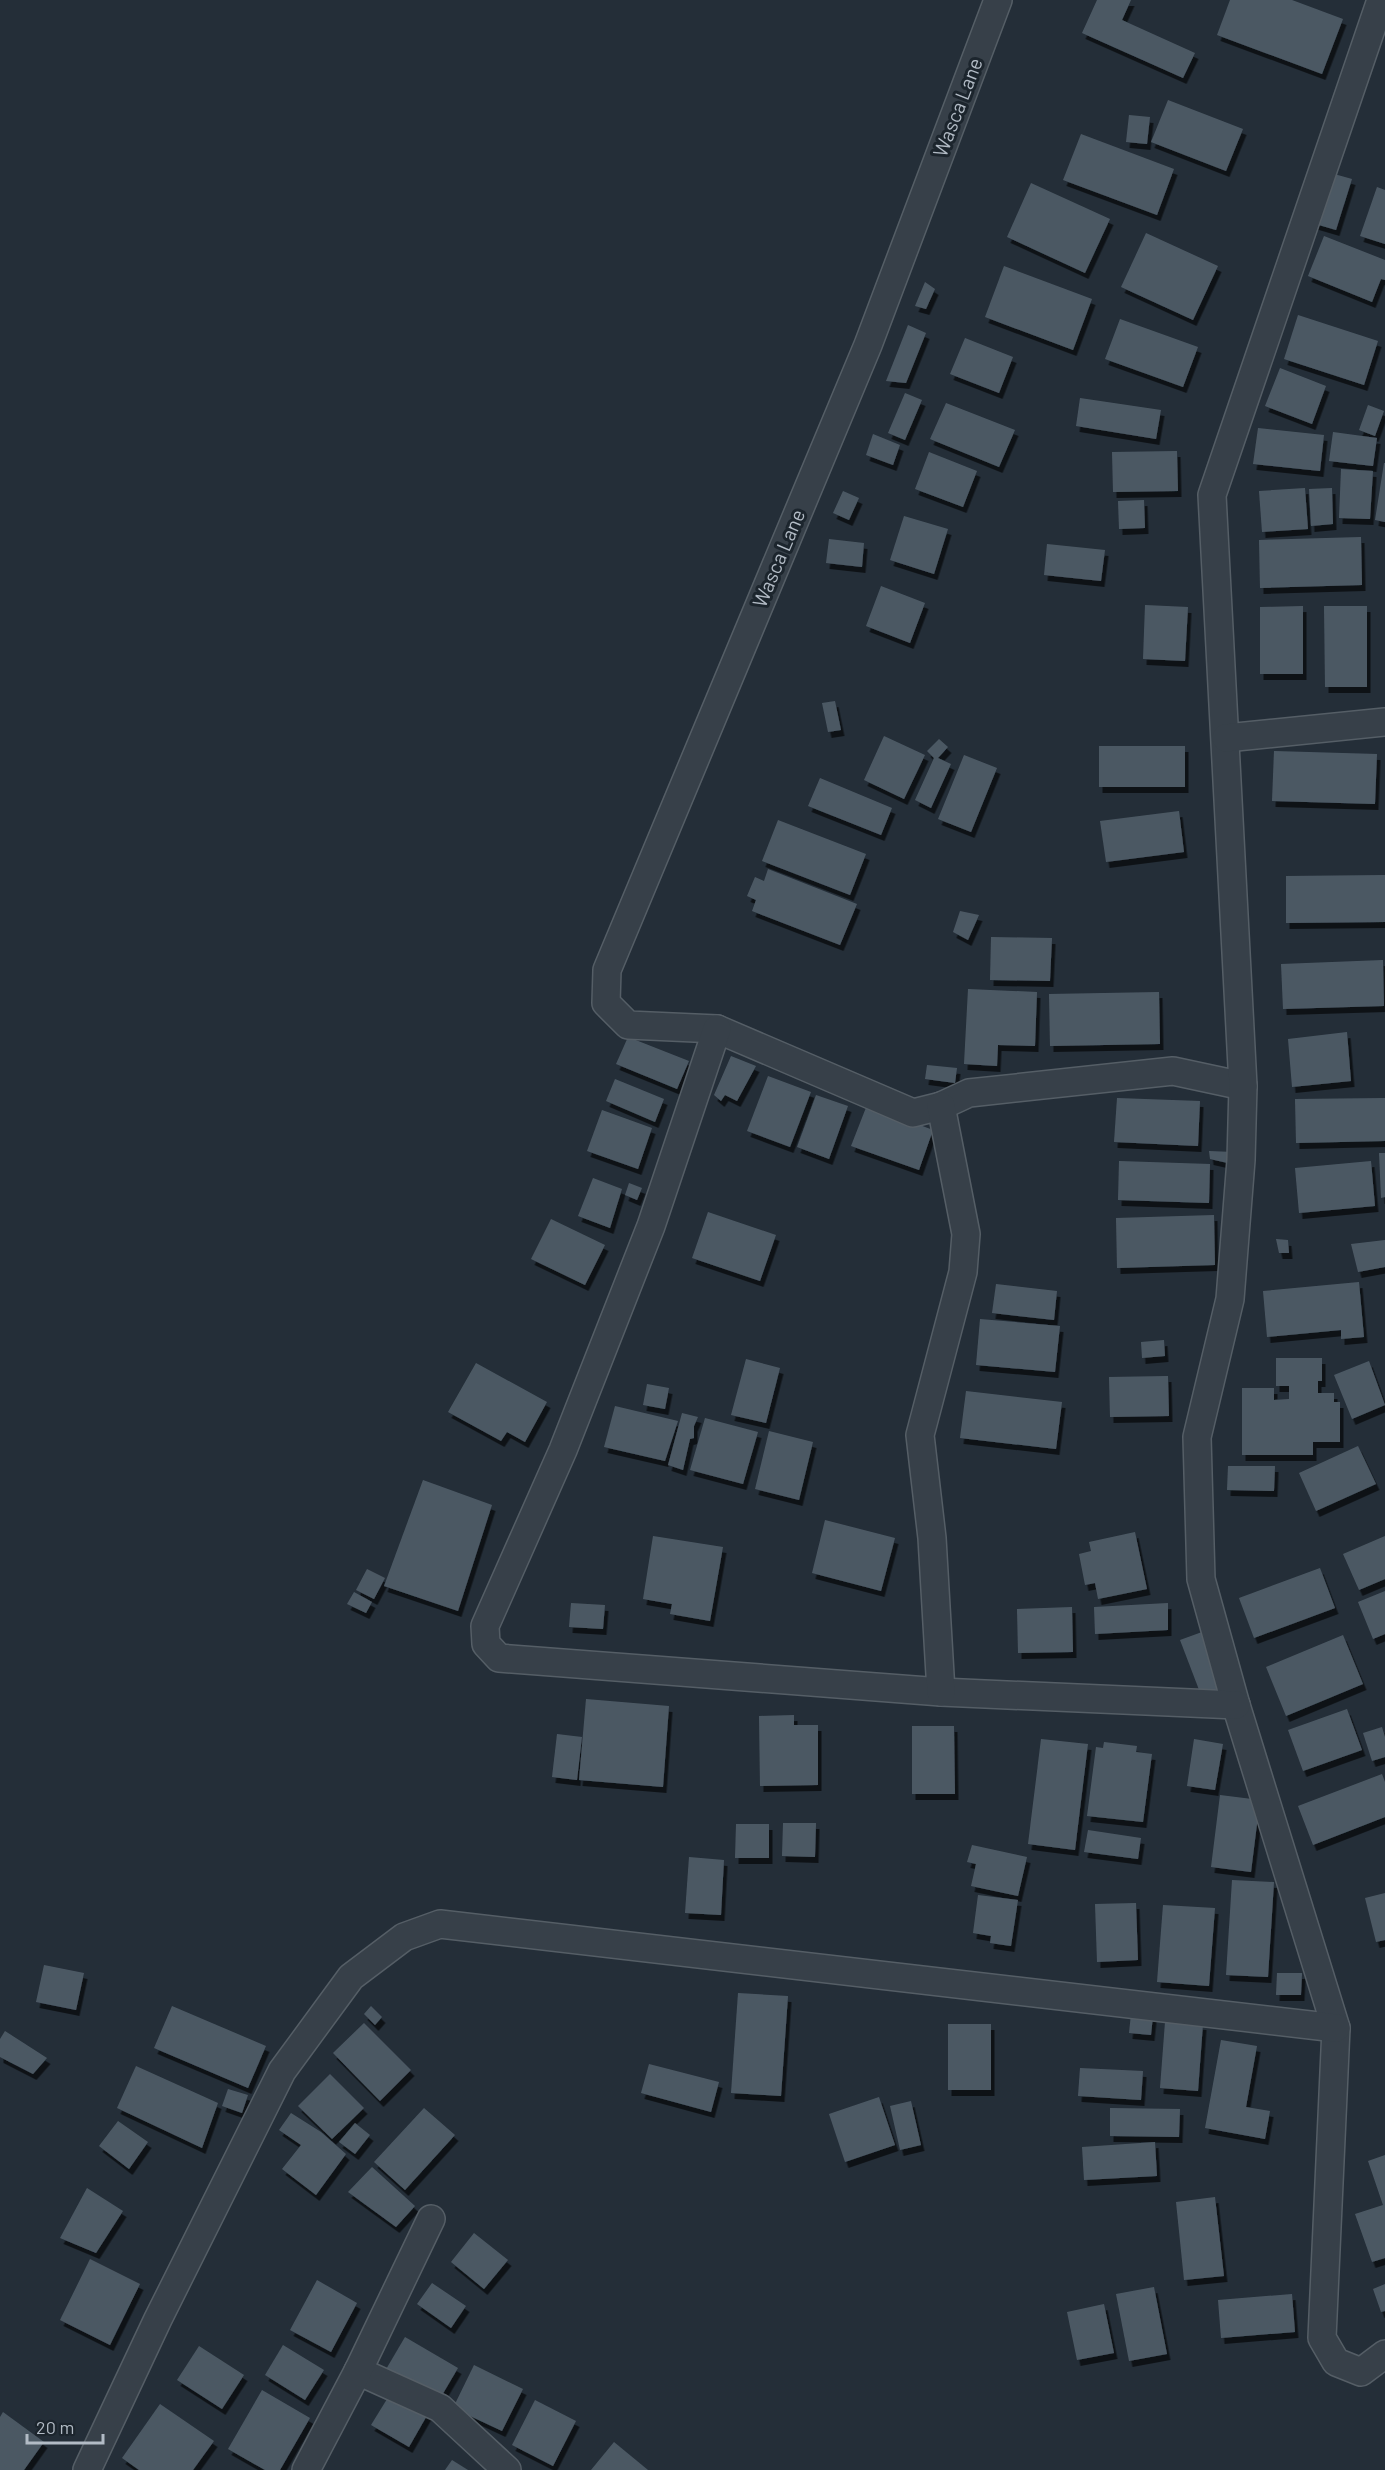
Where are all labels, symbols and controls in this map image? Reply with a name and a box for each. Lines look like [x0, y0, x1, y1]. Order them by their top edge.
street label: Wasca Lane [927, 54, 987, 160]
street label: Wasca Lane [747, 505, 809, 611]
scale bar [27, 2407, 104, 2445]
text: 20 m [36, 2416, 74, 2438]

